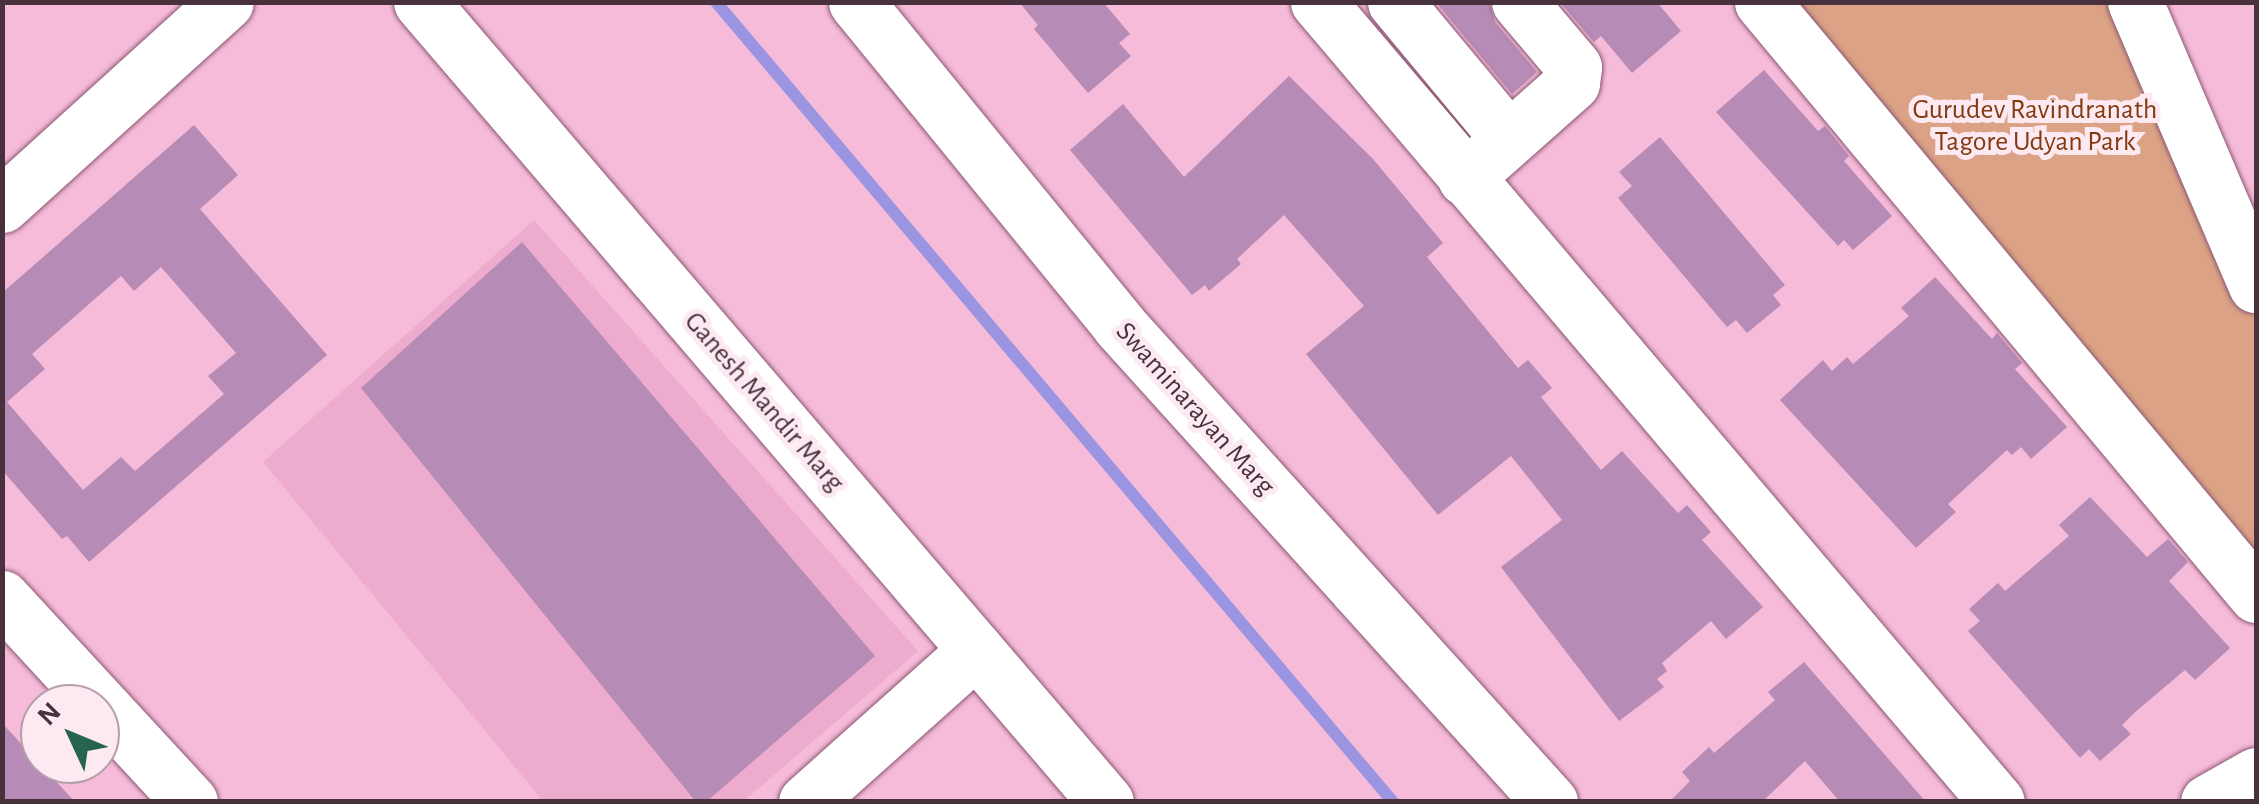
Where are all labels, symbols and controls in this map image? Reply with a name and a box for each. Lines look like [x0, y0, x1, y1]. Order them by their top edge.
park label: Gurudev Ravindranath Tagore Udyan Park [1913, 93, 2157, 159]
street label: Ganesh Mandir Marg [677, 305, 851, 499]
street label: Swaminarayan Marg [1108, 315, 1282, 503]
north arrow [20, 684, 120, 784]
text: N [33, 698, 67, 731]

